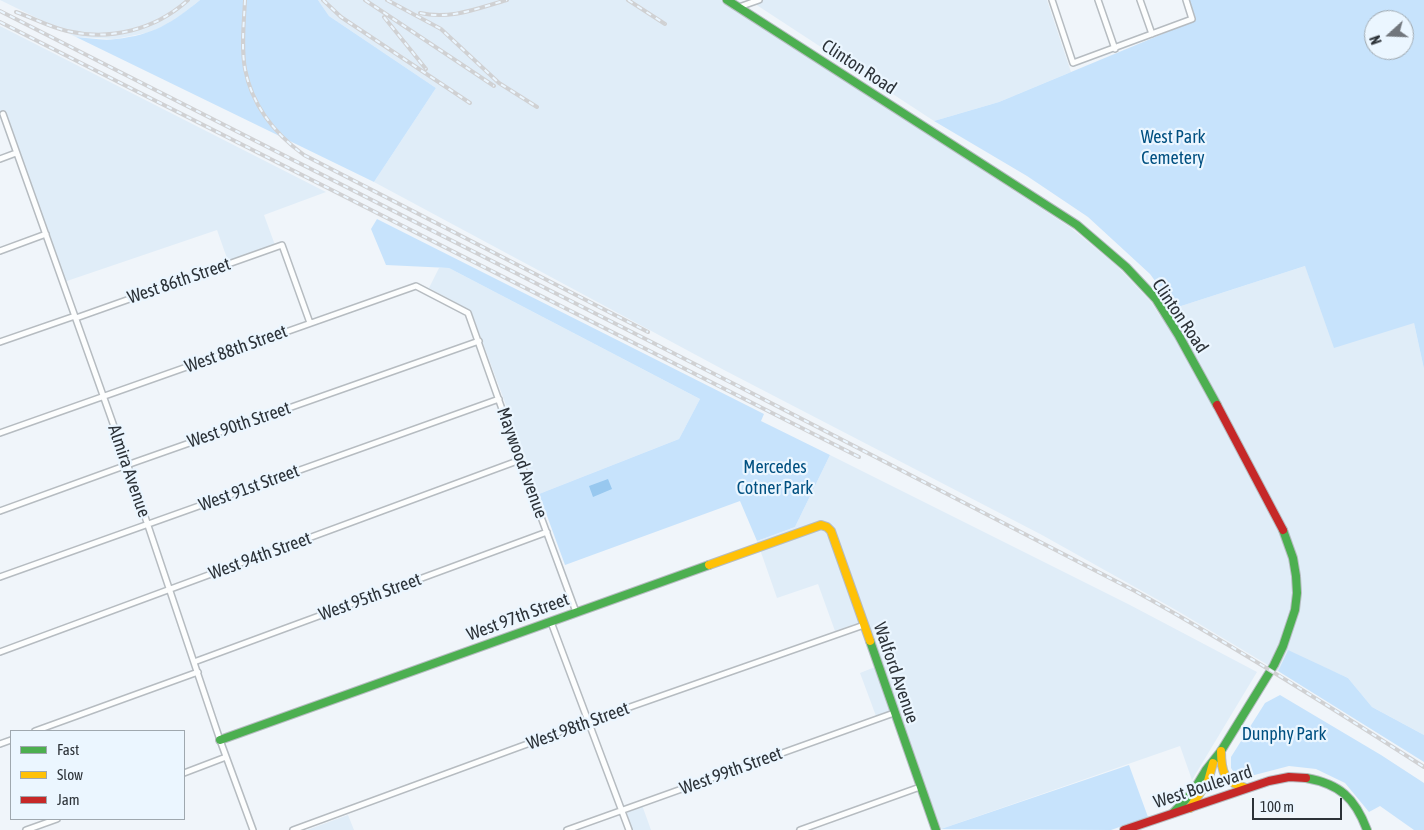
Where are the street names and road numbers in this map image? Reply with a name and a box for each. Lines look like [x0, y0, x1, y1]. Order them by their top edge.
street label: Clinton Road [818, 35, 900, 99]
street label: West 86th Street [125, 253, 233, 309]
street label: Clinton Road [1147, 275, 1213, 357]
street label: West 88th Street [182, 320, 290, 378]
street label: West 90th Street [185, 397, 293, 453]
street label: Maywood Avenue [492, 405, 552, 521]
street label: Almira Avenue [103, 422, 155, 520]
street label: West 91st Street [196, 460, 302, 516]
street label: West 94th Street [206, 527, 314, 585]
street label: West 95th Street [316, 568, 424, 626]
street label: West 97th Street [464, 588, 572, 646]
street label: Walford Avenue [869, 620, 923, 726]
street label: West 98th Street [524, 697, 632, 755]
street label: West 99th Street [677, 742, 785, 800]
street label: West Boulevard [1151, 761, 1255, 813]

